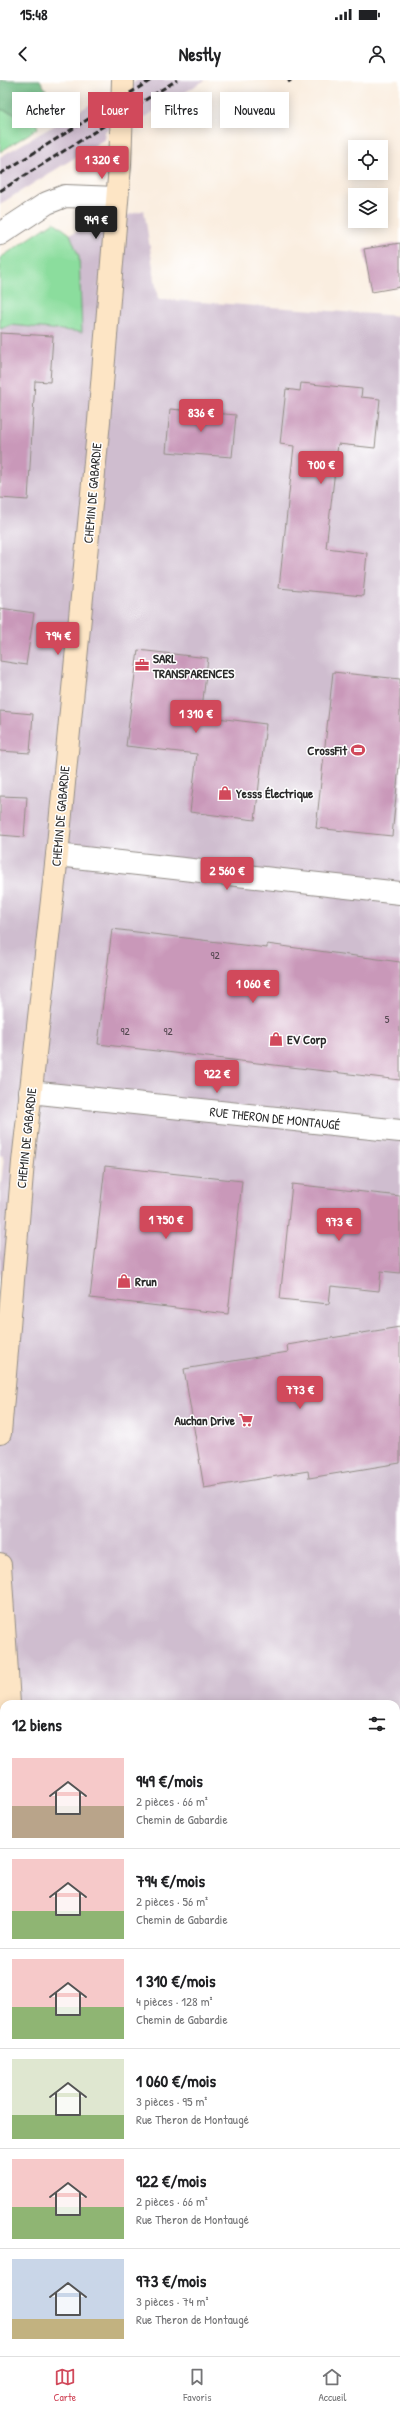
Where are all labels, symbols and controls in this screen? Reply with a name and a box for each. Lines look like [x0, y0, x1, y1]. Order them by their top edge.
text: 15:48 [20, 4, 47, 25]
text: Nestly [179, 42, 221, 67]
icon: back [12, 43, 34, 65]
icon: person [366, 43, 388, 65]
chip: Acheter [12, 92, 80, 128]
chip: Louer [88, 92, 143, 128]
chip: Filtres [151, 92, 212, 128]
chip: Nouveau [220, 92, 289, 128]
map controls [348, 140, 388, 228]
button: locate [348, 140, 388, 180]
pin: 1 320 € [65, 146, 139, 180]
text: 1 320 € [85, 150, 119, 168]
button: layers [348, 188, 388, 228]
pin: 949 € [68, 206, 124, 240]
text: 949 € [84, 210, 108, 228]
pin: 836 € [173, 399, 229, 433]
text: 836 € [188, 403, 214, 421]
street label: CHEMIN DE GABARDIE [79, 442, 105, 544]
pin: 700 € [293, 451, 349, 485]
text: 700 € [307, 455, 335, 473]
pin: 794 € [30, 622, 86, 656]
text: 794 € [45, 626, 71, 644]
place label: SARL TRANSPARENCES [152, 649, 234, 682]
office icon: SARL TRANSPARENCES [134, 657, 150, 673]
pin: 1 310 € [159, 700, 233, 734]
text: 1 310 € [179, 704, 213, 722]
place label: CrossFit [307, 741, 348, 759]
sports icon: CrossFit [350, 742, 366, 758]
street label: CHEMIN DE GABARDIE [47, 765, 73, 867]
place label: Yesss Électrique [236, 784, 314, 803]
shop icon: Yesss Électrique [217, 785, 233, 801]
pin: 2 560 € [190, 857, 264, 891]
text: 2 560 € [210, 861, 244, 879]
house number: 92 [210, 948, 220, 962]
pin: 1 060 € [216, 970, 290, 1004]
text: 1 060 € [236, 974, 270, 992]
house number: 5 [385, 1012, 390, 1026]
house number: 92 [120, 1024, 130, 1038]
house number: 92 [163, 1024, 173, 1038]
place label: EV Corp [287, 1030, 326, 1049]
shop icon: EV Corp [268, 1031, 284, 1047]
pin: 922 € [189, 1060, 245, 1094]
text: 922 € [204, 1064, 230, 1082]
street label: CHEMIN DE GABARDIE [12, 1087, 40, 1189]
street label: RUE THERON DE MONTAUGÉ [209, 1102, 341, 1134]
pin: 1 750 € [129, 1206, 203, 1240]
pin: 973 € [311, 1208, 367, 1242]
text: 1 750 € [149, 1210, 183, 1228]
text: 973 € [326, 1212, 352, 1230]
place label: Rrun [135, 1272, 157, 1290]
shop icon: Rrun [116, 1273, 132, 1289]
pin: 773 € [272, 1376, 328, 1410]
text: 773 € [286, 1380, 314, 1398]
place label: Auchan Drive [175, 1411, 236, 1429]
supermarket icon: Auchan Drive [238, 1412, 254, 1428]
text: 12 biens [12, 1713, 62, 1736]
icon: filters [366, 1713, 388, 1735]
text: 949 €/mois [136, 1769, 203, 1792]
icon: home [44, 1774, 92, 1822]
text: 2 pièces · 66 m² [136, 1792, 208, 1810]
text: Chemin de Gabardie [136, 1810, 228, 1828]
text: 794 €/mois [136, 1869, 205, 1892]
icon: home [44, 1875, 92, 1923]
text: 2 pièces · 56 m² [136, 1892, 208, 1910]
text: Chemin de Gabardie [136, 1910, 228, 1928]
text: 1 310 €/mois [136, 1969, 216, 1992]
icon: home [44, 1975, 92, 2023]
text: 4 pièces · 128 m² [136, 1992, 213, 2010]
text: Chemin de Gabardie [136, 2010, 228, 2028]
text: 1 060 €/mois [136, 2069, 216, 2092]
icon: home [44, 2075, 92, 2123]
text: 3 pièces · 95 m² [136, 2092, 207, 2110]
text: Rue Theron de Montaugé [136, 2110, 249, 2128]
text: 922 €/mois [136, 2169, 206, 2192]
icon: home [44, 2175, 92, 2223]
text: 2 pièces · 66 m² [136, 2192, 208, 2210]
text: Rue Theron de Montaugé [136, 2210, 249, 2228]
text: 973 €/mois [136, 2269, 206, 2292]
icon: home [44, 2275, 92, 2323]
text: 3 pièces · 74 m² [136, 2292, 208, 2310]
text: Rue Theron de Montaugé [136, 2310, 249, 2328]
tab: Carte [53, 2366, 76, 2404]
tab: Favoris [183, 2366, 211, 2404]
tab: Accueil [318, 2366, 347, 2404]

